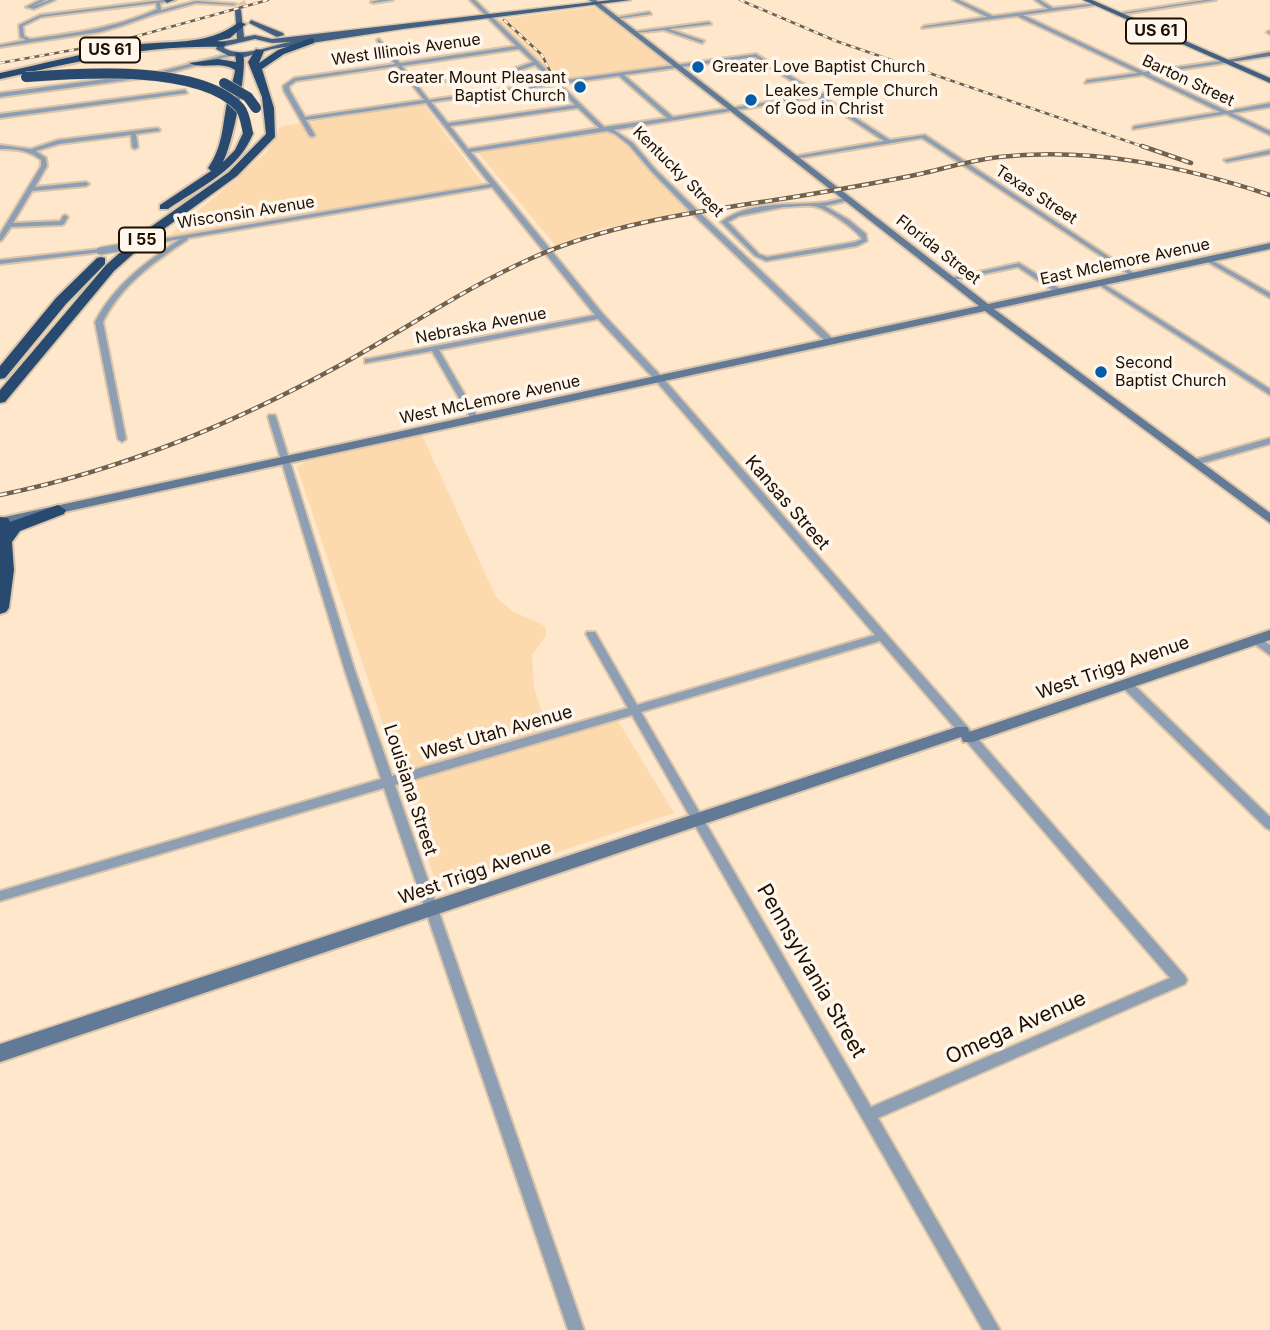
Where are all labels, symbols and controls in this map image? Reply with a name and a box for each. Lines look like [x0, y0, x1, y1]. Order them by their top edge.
road number: US 61 [1126, 19, 1186, 44]
street label: West Illinois Avenue [330, 30, 482, 70]
road number: US 61 [80, 38, 140, 62]
street label: Barton Street [1139, 51, 1237, 111]
place label: Greater Love Baptist Church [712, 57, 925, 77]
marker: Greater Love Baptist Church [690, 59, 706, 75]
place label: Greater Mount Pleasant Baptist Church [388, 68, 566, 106]
marker: Greater Mount Pleasant Baptist Church [572, 79, 588, 95]
place label: Leakes Temple Church of God in Christ [765, 81, 938, 119]
marker: Leakes Temple Church of God in Christ [743, 92, 759, 108]
street label: Kentucky Street [629, 123, 727, 221]
street label: Texas Street [991, 161, 1081, 229]
street label: Wisconsin Avenue [176, 193, 316, 233]
street label: Florida Street [892, 211, 984, 289]
road number: I 55 [119, 228, 165, 252]
street label: East Mclemore Avenue [1038, 235, 1212, 289]
street label: Nebraska Avenue [414, 304, 548, 348]
place label: Second Baptist Church [1115, 353, 1227, 391]
marker: Second Baptist Church [1093, 364, 1109, 380]
street label: West McLemore Avenue [398, 371, 582, 429]
street label: Kansas Street [740, 451, 834, 555]
street label: West Trigg Avenue [1034, 632, 1192, 704]
street label: West Utah Avenue [419, 701, 575, 765]
street label: Louisiana Street [379, 722, 441, 858]
street label: West Trigg Avenue [396, 837, 554, 909]
street label: Pennsylvania Street [751, 880, 871, 1062]
street label: Omega Avenue [942, 986, 1090, 1070]

